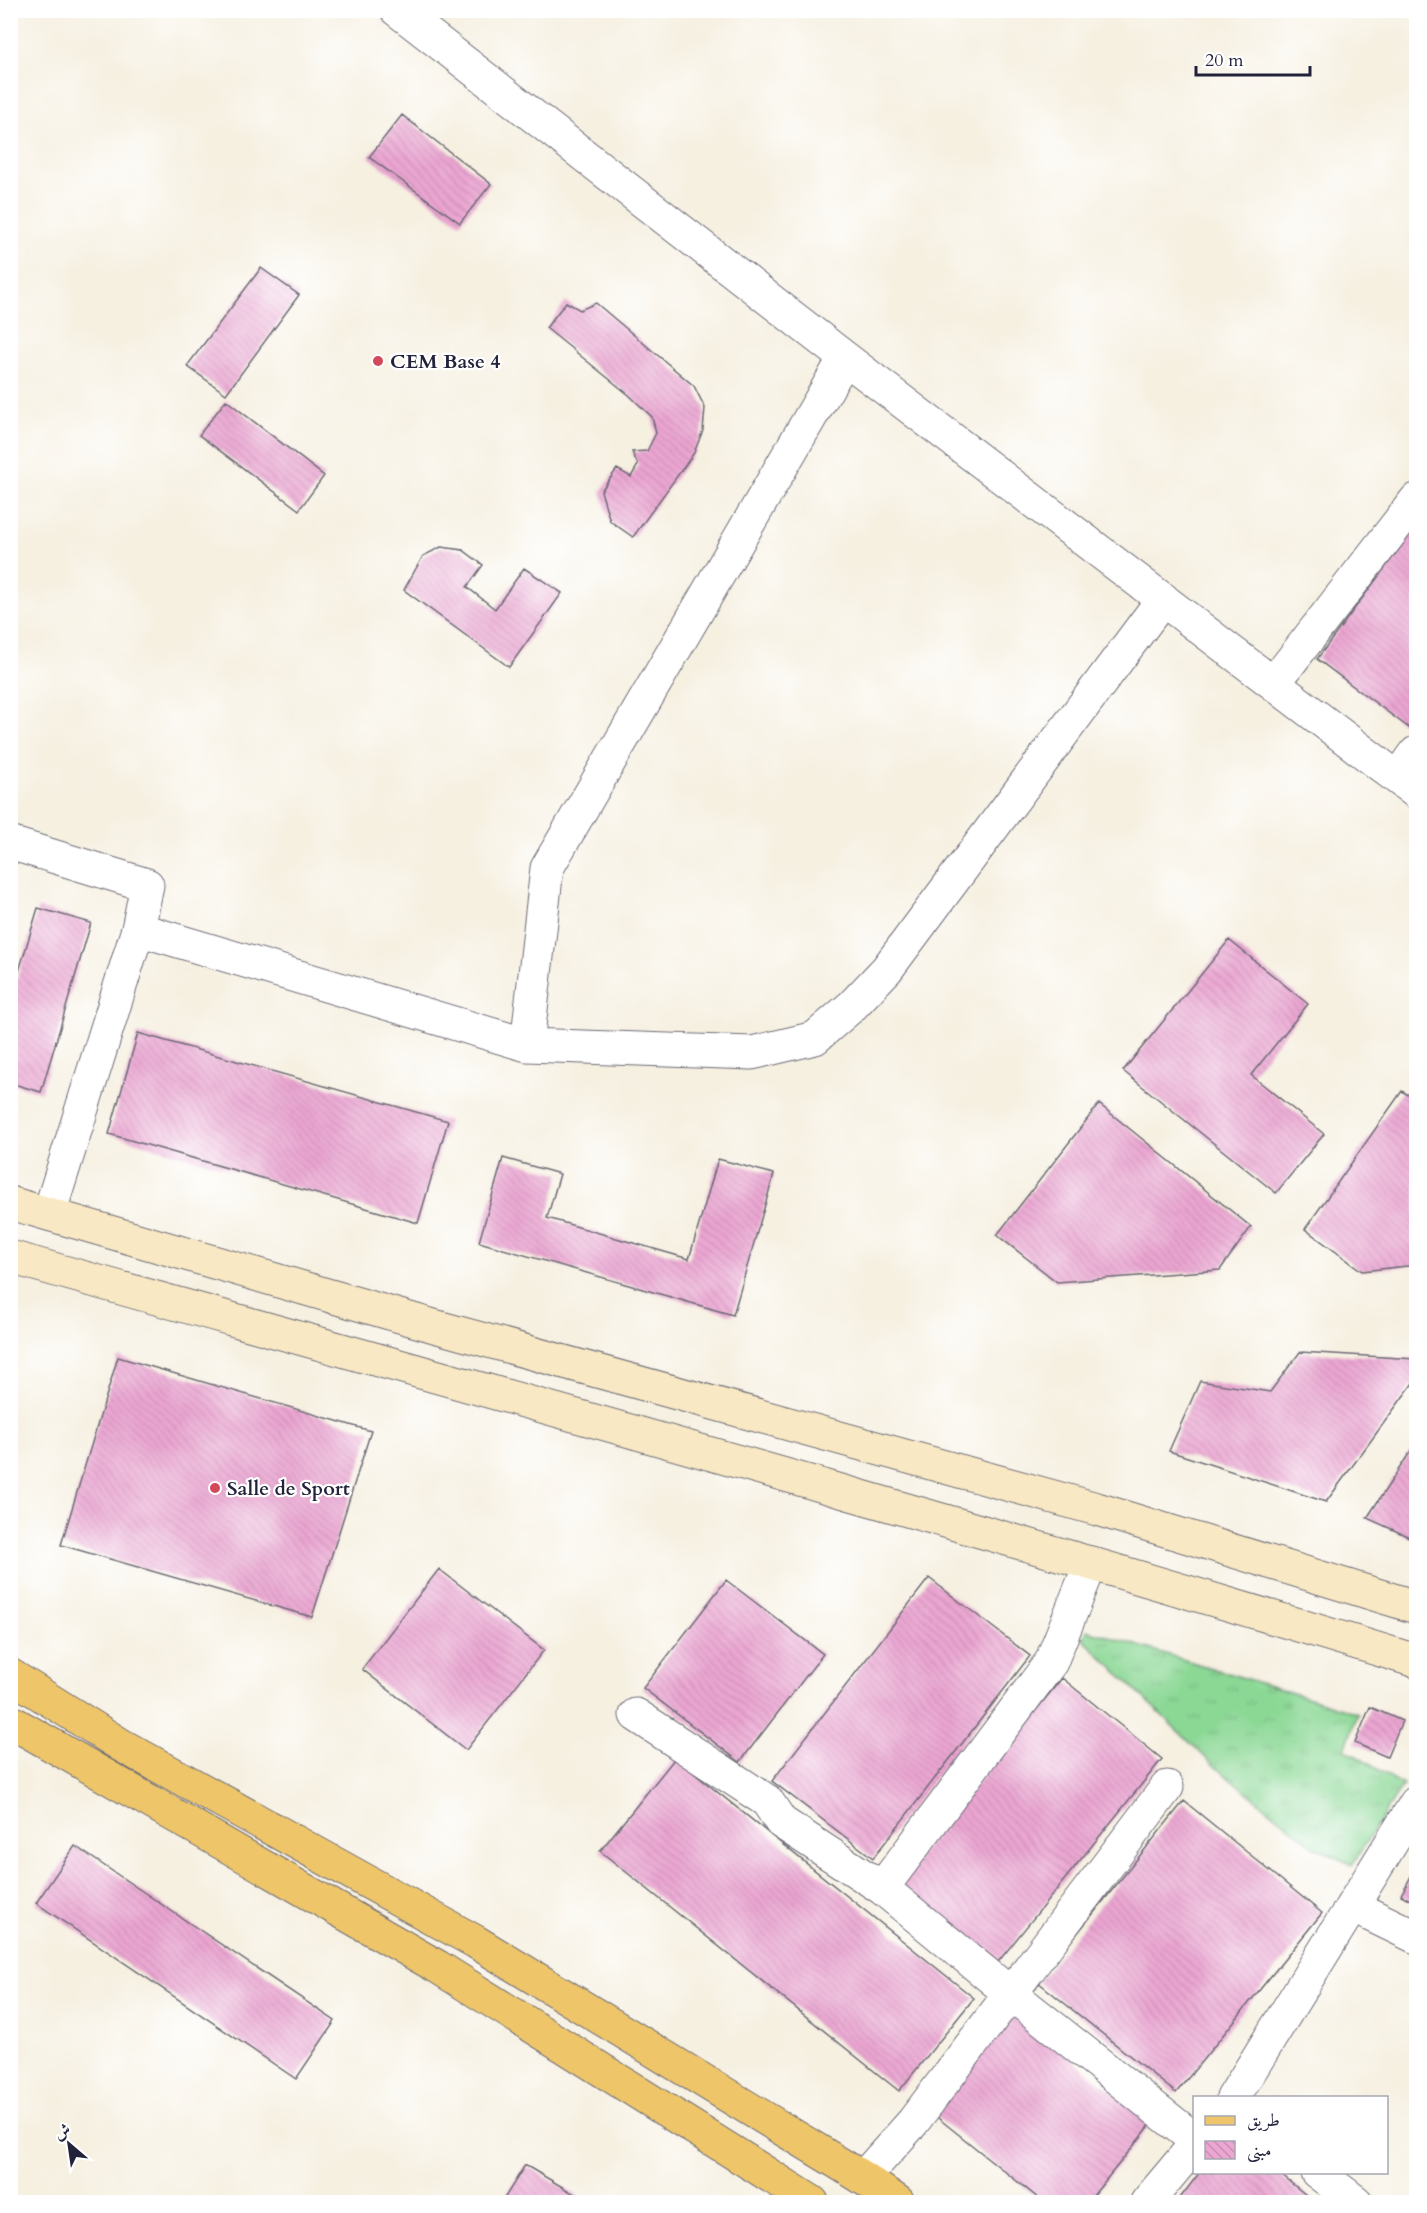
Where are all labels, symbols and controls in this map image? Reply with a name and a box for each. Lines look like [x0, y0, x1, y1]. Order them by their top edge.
scale bar [1196, 39, 1310, 77]
text: 20 m [1205, 48, 1244, 73]
place label: CEM Base 4 [390, 348, 500, 375]
marker: CEM Base 4 [371, 354, 385, 368]
place label: Salle de Sport [227, 1475, 350, 1502]
marker: Salle de Sport [208, 1481, 222, 1495]
legend [1193, 2096, 1388, 2174]
text: طريق [1247, 2108, 1280, 2133]
north arrow [39, 2114, 99, 2174]
text: ش [50, 2118, 74, 2145]
text: مبنى [1247, 2138, 1272, 2163]

